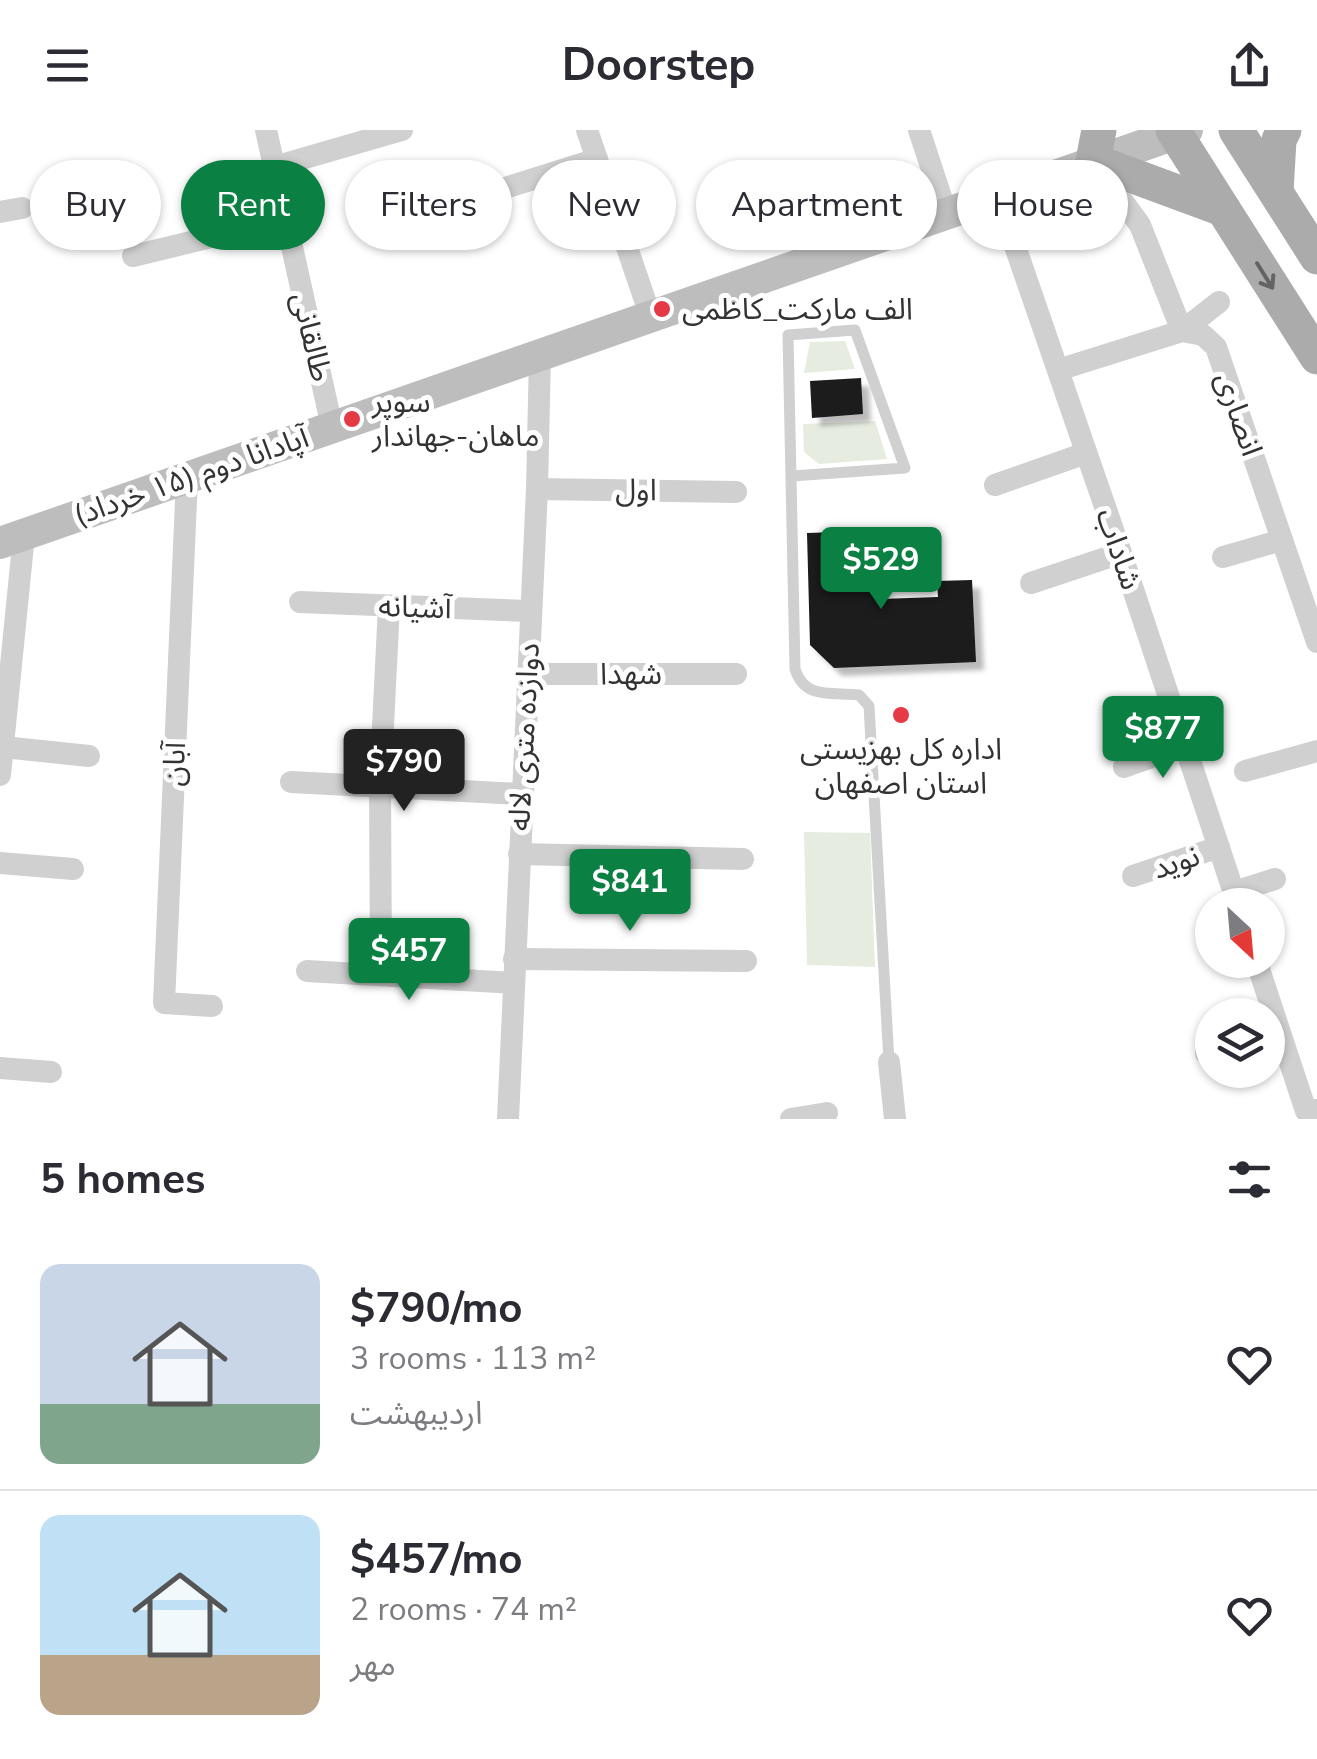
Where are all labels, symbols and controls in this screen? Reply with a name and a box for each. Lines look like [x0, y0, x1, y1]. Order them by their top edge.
text: Doorstep [562, 35, 755, 96]
icon: menu [40, 38, 95, 93]
icon: share [1222, 38, 1277, 93]
chip: Buy [30, 160, 161, 250]
chip: Rent [181, 160, 325, 250]
chip: Filters [345, 160, 512, 250]
chip: New [532, 160, 676, 250]
chip: Apartment [696, 160, 937, 250]
chip: House [957, 160, 1128, 250]
one-way arrow [1255, 261, 1276, 289]
street label: طالقانی [281, 288, 342, 386]
place label: الف مارکت_کاظمی [682, 289, 913, 330]
marker: الف مارکت_کاظمی [651, 298, 673, 320]
street label: انصاری [1205, 367, 1272, 462]
place label: سوپر ماهان-جهاندار [371, 382, 540, 457]
marker: سوپر ماهان-جهاندار [341, 408, 363, 430]
street label: آپادانا دوم (۱۵ خرداد) [68, 417, 316, 537]
street label: اول [615, 470, 657, 511]
street label: شاداب [1086, 503, 1152, 595]
pin: $529 [822, 527, 940, 612]
text: $529 [843, 538, 919, 581]
street label: آشیانه [378, 586, 453, 629]
street label: دوازده متری لاله [499, 642, 550, 832]
street label: شهدا [600, 654, 662, 695]
pin: $877 [1104, 696, 1222, 781]
marker: اداره کل بهزیستی استان اصفهان [890, 704, 912, 726]
text: $877 [1125, 707, 1201, 750]
pin: $790 [345, 729, 463, 814]
place label: اداره کل بهزیستی استان اصفهان [800, 729, 1002, 804]
street label: آبان [153, 740, 196, 787]
text: $790 [366, 740, 442, 783]
street label: نوید [1147, 835, 1205, 890]
pin: $841 [571, 849, 689, 934]
text: $841 [592, 860, 668, 903]
north arrow [1195, 888, 1285, 978]
map controls [1195, 888, 1285, 1088]
pin: $457 [350, 918, 468, 1003]
text: $457 [371, 929, 447, 972]
button: layers [1195, 998, 1285, 1088]
text: 5 homes [40, 1151, 205, 1208]
icon: filters [1222, 1152, 1277, 1207]
text: $790/mo [350, 1280, 522, 1337]
icon: home [120, 1304, 240, 1424]
text: 3 rooms · 113 m² [350, 1337, 596, 1380]
icon: heart [1222, 1337, 1277, 1392]
text: اردیبهشت [350, 1392, 483, 1435]
text: $457/mo [350, 1531, 522, 1588]
icon: home [120, 1555, 240, 1675]
text: 2 rooms · 74 m² [350, 1588, 577, 1631]
icon: heart [1222, 1588, 1277, 1643]
text: مهر [350, 1643, 396, 1686]

